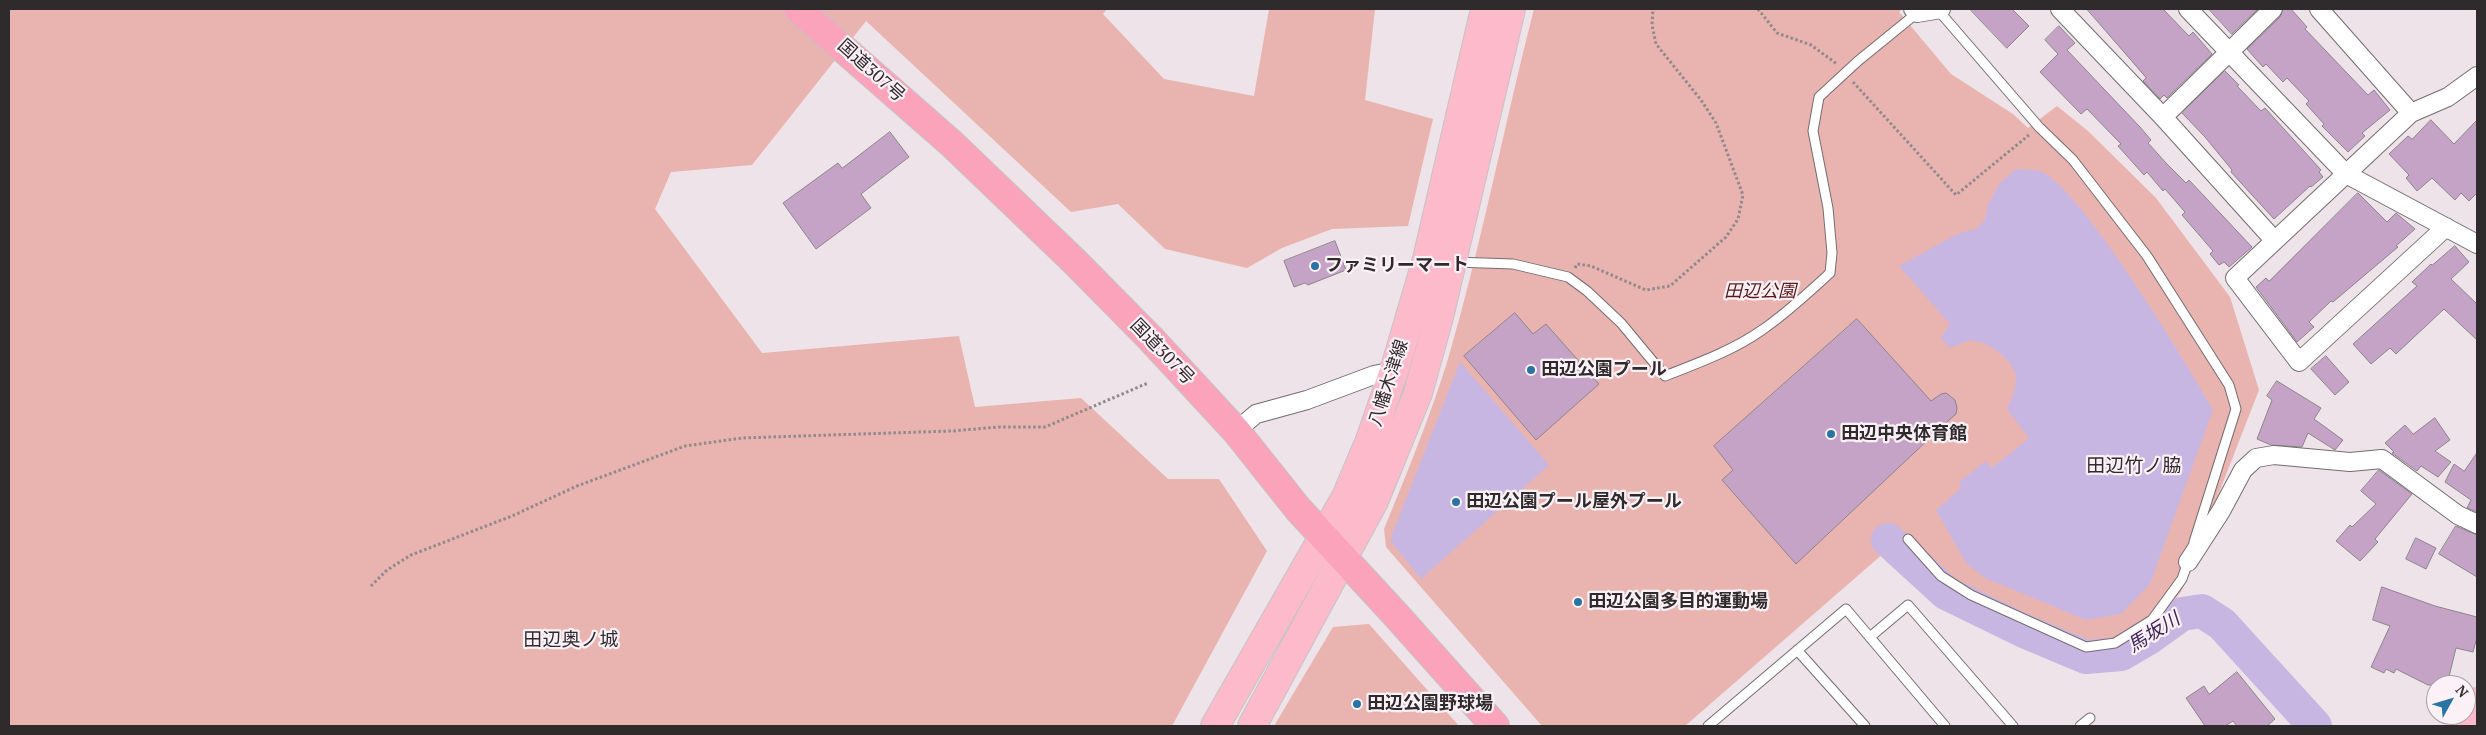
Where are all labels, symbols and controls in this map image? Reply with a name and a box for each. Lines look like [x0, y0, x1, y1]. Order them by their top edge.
street label: 国道307号 [833, 35, 909, 107]
place label: ファミリーマート [1325, 255, 1469, 277]
marker: ファミリーマート [1309, 260, 1321, 272]
park label: 田辺公園 [1724, 281, 1796, 303]
street label: 国道307号 [1125, 315, 1199, 389]
street label: 八幡木津線 [1365, 337, 1413, 429]
place label: 田辺公園プール [1541, 359, 1667, 381]
marker: 田辺公園プール [1525, 364, 1537, 376]
place label: 田辺中央体育館 [1841, 423, 1967, 445]
marker: 田辺中央体育館 [1825, 428, 1837, 440]
district label: 田辺竹ノ脇 [2087, 456, 2181, 478]
place label: 田辺公園プール屋外プール [1466, 491, 1682, 513]
marker: 田辺公園プール屋外プール [1450, 496, 1462, 508]
place label: 田辺公園多目的運動場 [1588, 591, 1768, 613]
marker: 田辺公園多目的運動場 [1572, 596, 1584, 608]
water label: 馬坂川 [2124, 608, 2184, 658]
district label: 田辺奥ノ城 [524, 630, 618, 652]
north arrow [2426, 675, 2476, 725]
text: N [2452, 681, 2473, 701]
place label: 田辺公園野球場 [1367, 693, 1493, 715]
marker: 田辺公園野球場 [1351, 698, 1363, 710]

